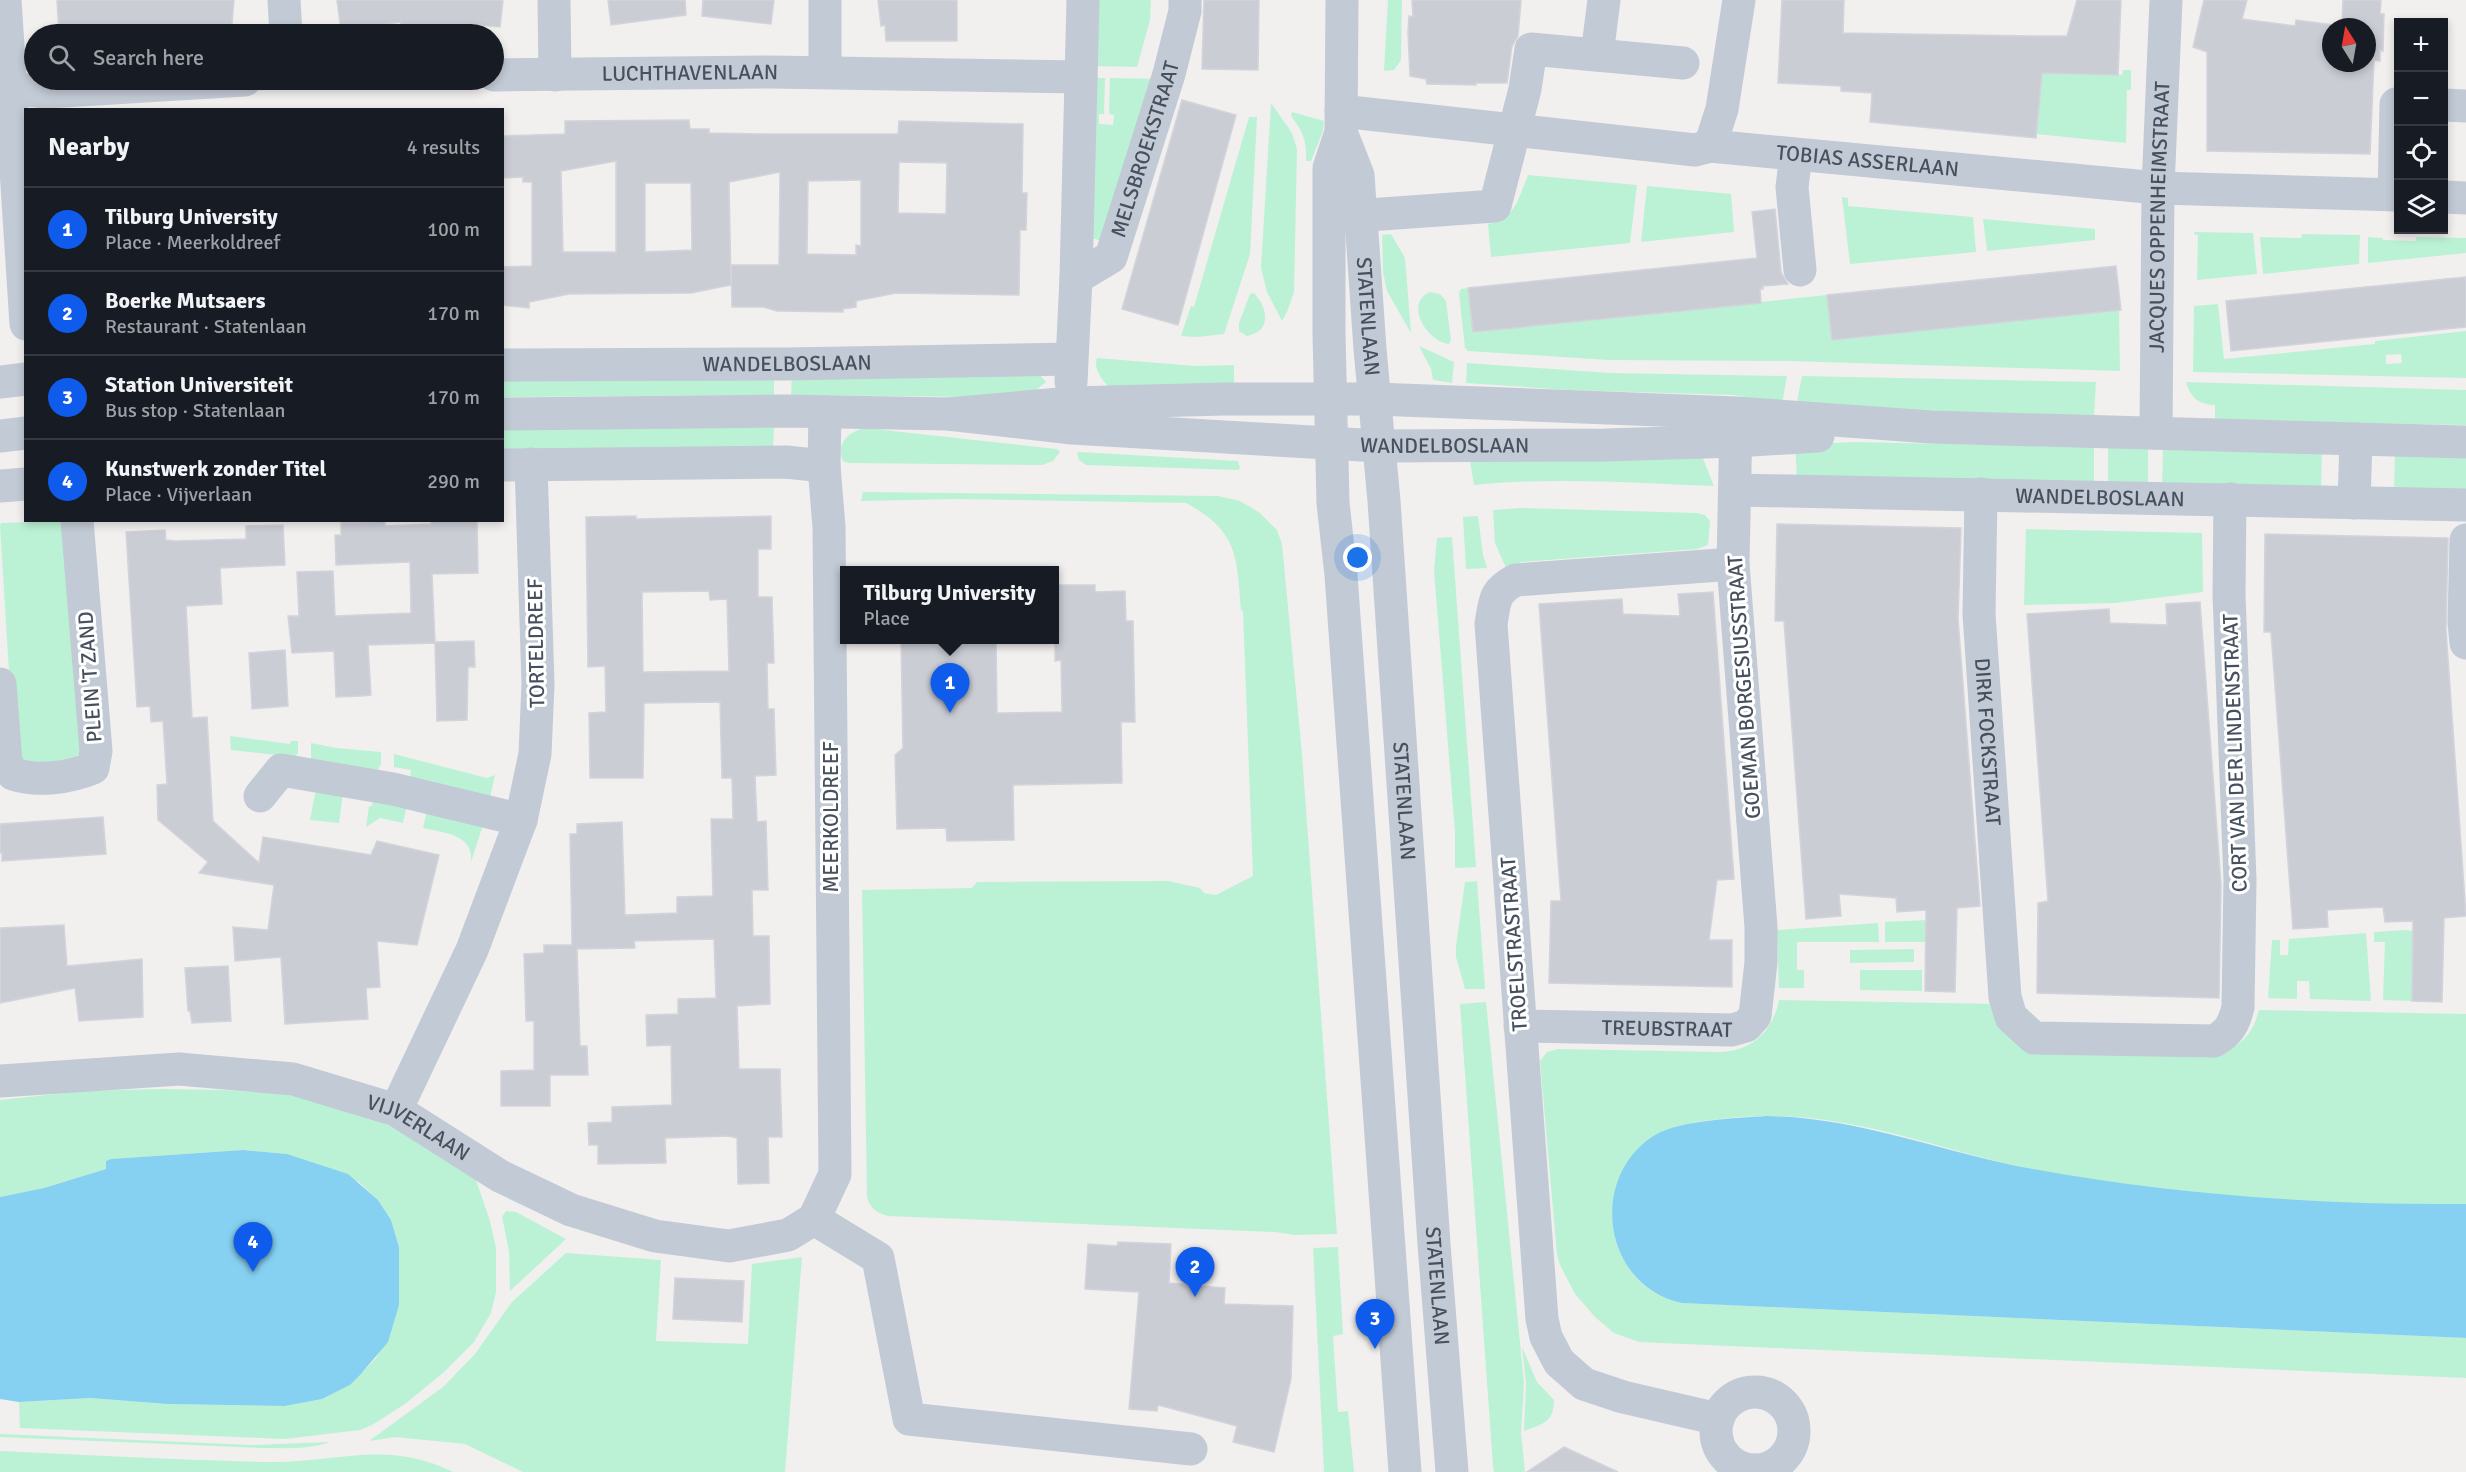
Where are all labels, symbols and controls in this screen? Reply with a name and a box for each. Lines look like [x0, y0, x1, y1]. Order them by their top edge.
north arrow [2322, 18, 2376, 72]
map controls [2394, 18, 2448, 234]
button: + [2394, 18, 2448, 72]
search box [24, 24, 504, 90]
icon: search [45, 41, 78, 74]
text: Search here [93, 44, 204, 71]
street label: MELSBROEKSTRAAT [1105, 58, 1185, 240]
street label: LUCHTHAVENLAAN [602, 59, 778, 87]
button: − [2394, 72, 2448, 126]
street label: JACQUES OPPENHEIMSTRAAT [2144, 80, 2176, 353]
button: locate [2394, 126, 2448, 180]
text: Nearby [48, 131, 129, 163]
text: 4 results [407, 135, 480, 160]
street label: TOBIAS ASSERLAAN [1775, 139, 1960, 182]
button: layers [2394, 180, 2448, 234]
text: Tilburg University [105, 203, 278, 230]
text: 1 [62, 217, 73, 242]
text: 100 m [427, 217, 480, 242]
text: Place · Meerkoldreef [105, 230, 280, 255]
street label: STATENLAAN [1351, 256, 1385, 377]
text: Boerke Mutsaers [105, 287, 266, 314]
text: 2 [62, 301, 73, 326]
text: 170 m [427, 301, 480, 326]
text: Restaurant · Statenlaan [105, 314, 307, 339]
street label: WANDELBOSLAAN [702, 349, 872, 377]
text: Station Universiteit [105, 371, 293, 398]
text: 3 [62, 385, 73, 410]
text: 170 m [427, 385, 480, 410]
text: Bus stop · Statenlaan [105, 398, 286, 423]
street label: WANDELBOSLAAN [1359, 432, 1529, 459]
text: Kunstwerk zonder Titel [105, 455, 326, 482]
text: 4 [62, 469, 73, 494]
text: 290 m [427, 469, 480, 494]
text: Place · Vijverlaan [105, 482, 252, 507]
street label: WANDELBOSLAAN [2015, 483, 2185, 512]
your location [1343, 543, 1372, 572]
street label: GOEMAN BORGESIUSSTRAAT [1722, 554, 1766, 820]
popup [840, 566, 1059, 644]
street label: TORTELDREEF [522, 578, 550, 708]
text: Tilburg University [863, 579, 1036, 606]
text: Place [863, 606, 910, 631]
street label: PLEIN 'T ZAND [72, 611, 108, 743]
street label: CORT VAN DER LINDENSTRAAT [2217, 613, 2253, 893]
street label: DIRK FOCKSTRAAT [1969, 657, 2006, 827]
pin: 1 [930, 664, 970, 713]
street label: MEERKOLDREEF [818, 741, 844, 893]
street label: STATENLAAN [1387, 741, 1421, 861]
street label: TROELSTRASTRAAT [1495, 855, 1533, 1032]
street label: TREUBSTRAAT [1601, 1015, 1733, 1043]
street label: VIJVERLAAN [364, 1089, 475, 1167]
pin: 4 [234, 1222, 272, 1272]
street label: STATENLAAN [1420, 1226, 1455, 1346]
pin: 2 [1176, 1248, 1214, 1297]
pin: 3 [1356, 1300, 1394, 1349]

